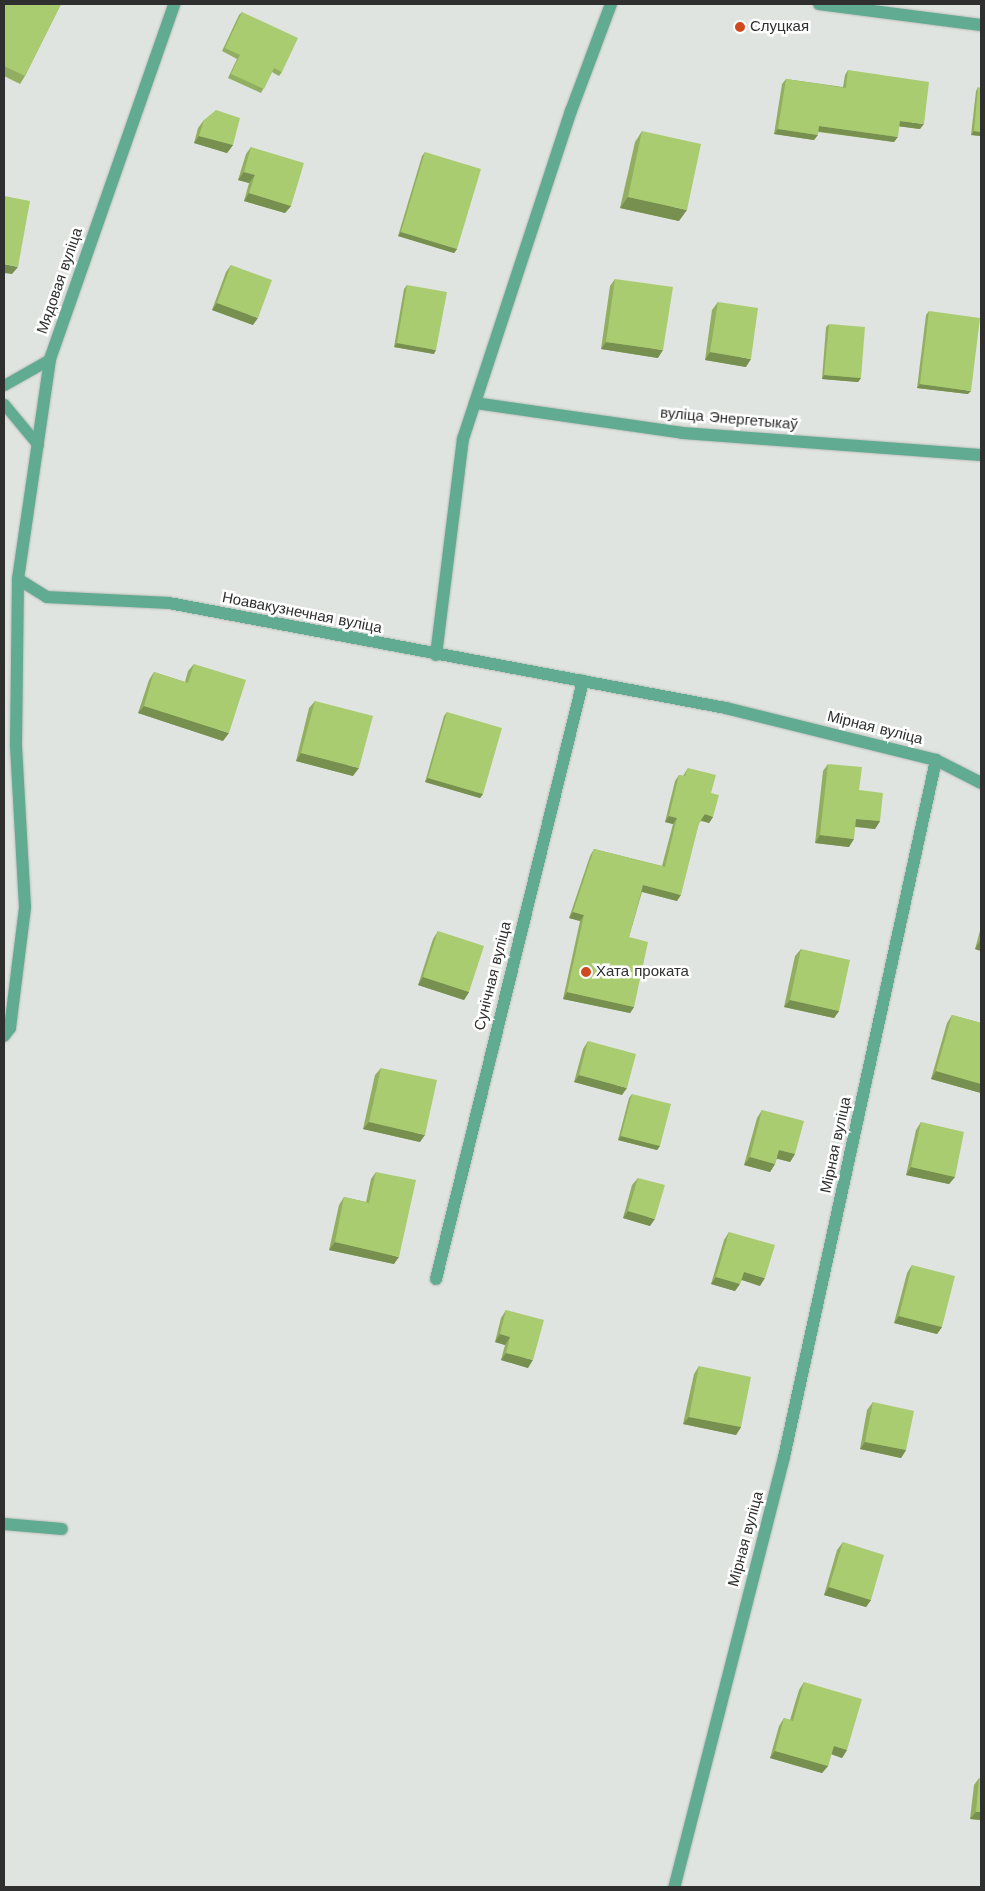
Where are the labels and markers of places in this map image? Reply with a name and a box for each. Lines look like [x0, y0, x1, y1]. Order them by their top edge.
place label: Слуцкая [750, 18, 809, 36]
marker: Слуцкая [734, 21, 746, 33]
place label: Хата проката [596, 963, 689, 981]
marker: Хата проката [580, 966, 592, 978]

